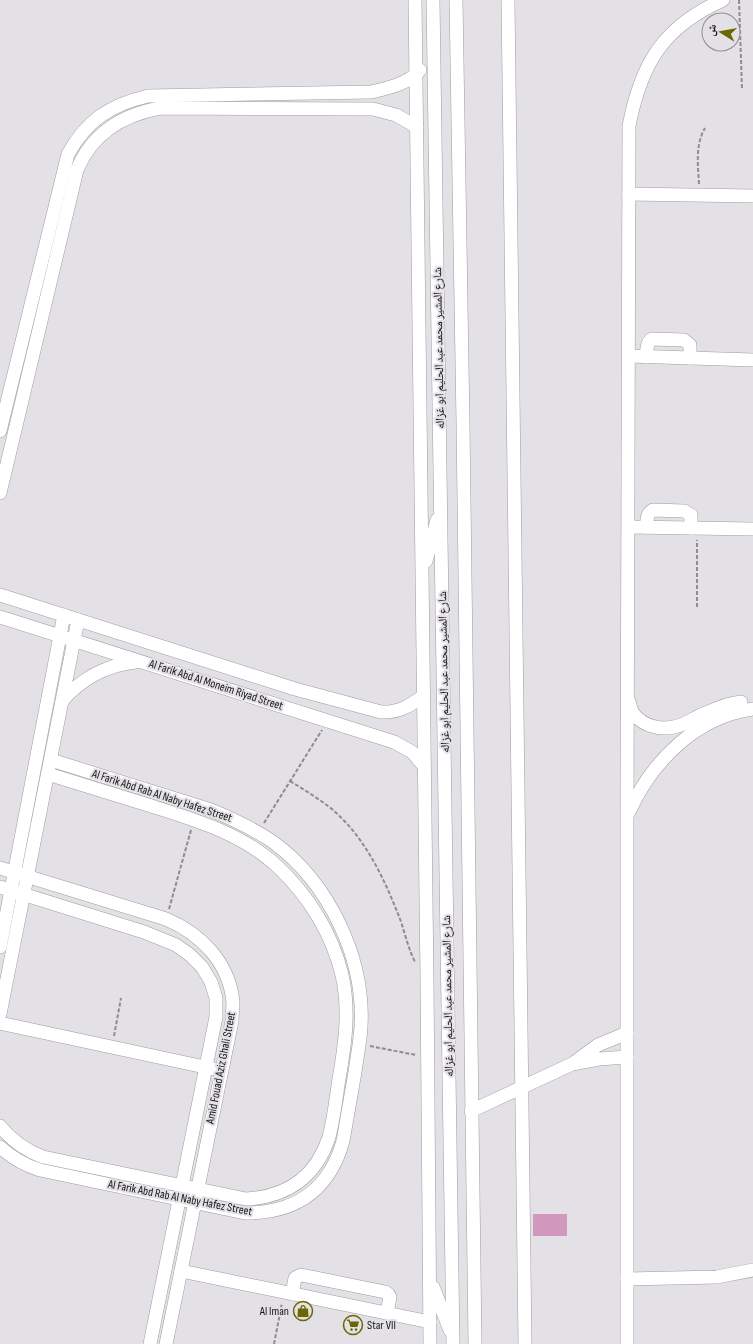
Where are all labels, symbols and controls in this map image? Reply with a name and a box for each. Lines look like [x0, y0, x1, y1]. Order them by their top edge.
north arrow [701, 12, 741, 52]
text: ش [704, 23, 720, 37]
street label: شارع المشير محمد عبد الحليم ابو غزاله [430, 267, 448, 429]
street label: شارع المشير محمد عبد الحليم ابو غزاله [435, 591, 453, 753]
street label: Al Farik Abd Al Moneim Riyad Street [146, 656, 285, 714]
street label: Al Farik Abd Rab Al Naby Hafez Street [89, 766, 234, 826]
street label: شارع المشير محمد عبد الحليم ابو غزاله [439, 915, 457, 1077]
street label: Amid Fouad Aziz Ghali Street [203, 1010, 239, 1126]
street label: Al Farik Abd Rab Al Naby Hafez Street [106, 1176, 254, 1219]
shop icon: Al Iman [292, 1300, 314, 1322]
place label: Al Iman [259, 1304, 289, 1319]
supermarket icon: Star VII [342, 1314, 364, 1336]
place label: Star VII [367, 1318, 396, 1333]

